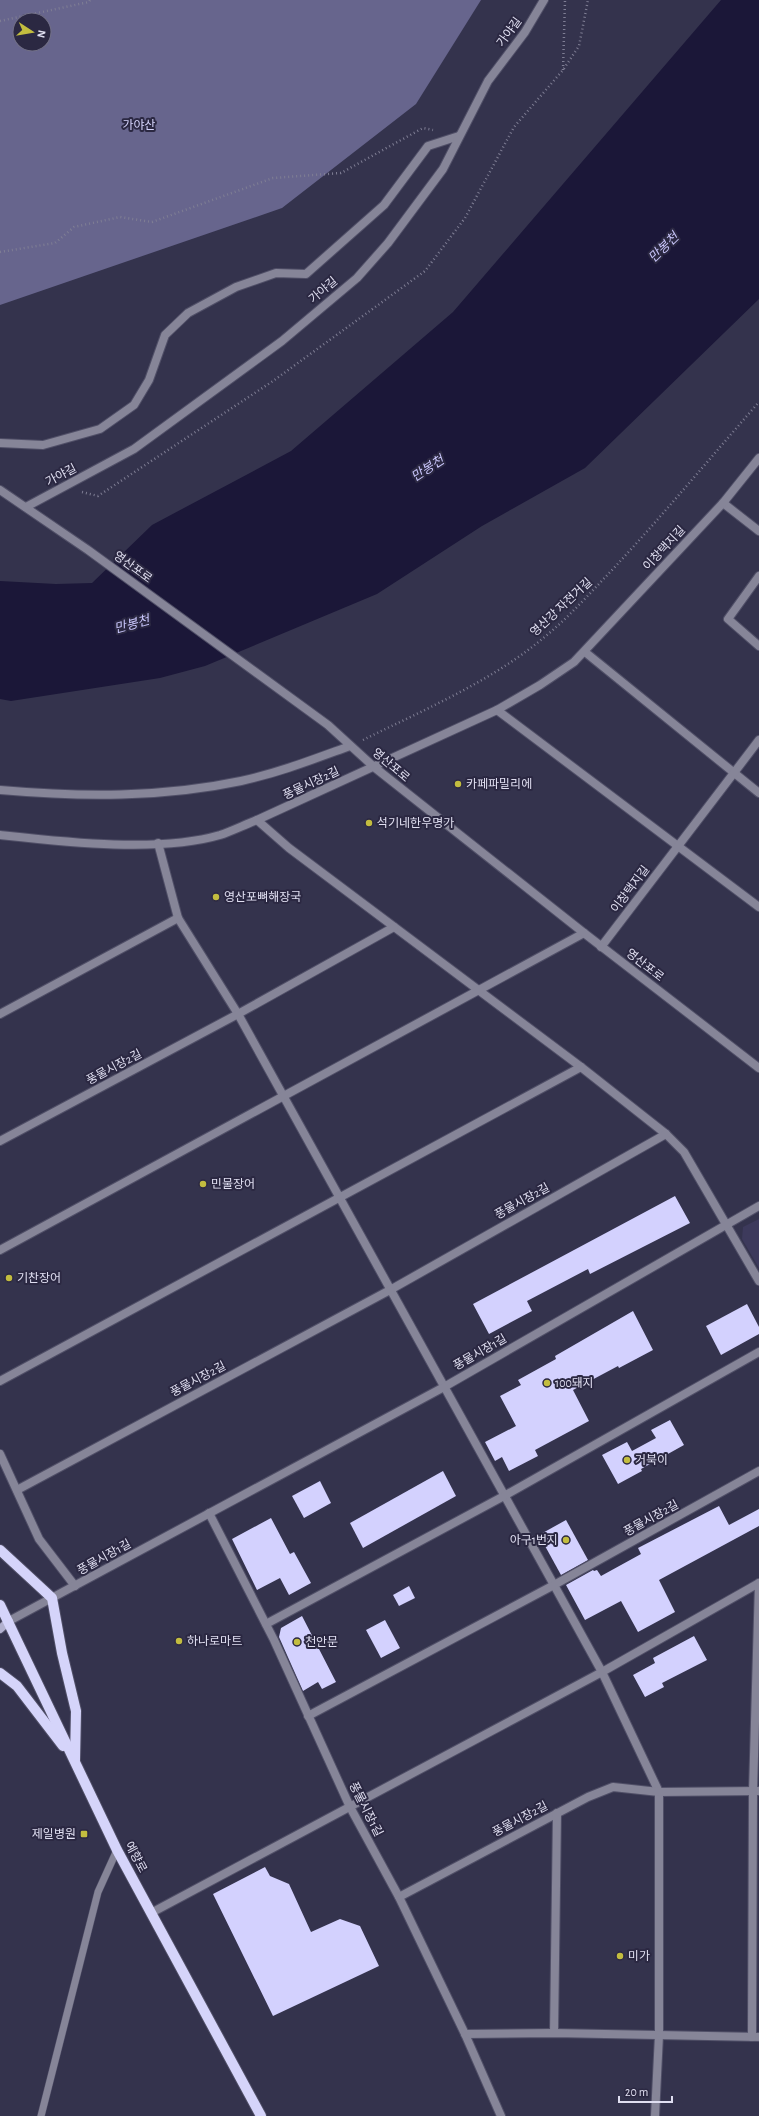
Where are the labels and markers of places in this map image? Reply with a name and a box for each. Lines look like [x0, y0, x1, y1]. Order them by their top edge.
place label: 카페파밀리에 [466, 778, 532, 790]
marker: 카페파밀리에 [453, 779, 463, 789]
place label: 석기네한우명가 [377, 817, 454, 829]
marker: 석기네한우명가 [364, 818, 374, 828]
place label: 영산포뼈해장국 [224, 891, 301, 903]
marker: 영산포뼈해장국 [211, 892, 221, 902]
place label: 민물장어 [211, 1178, 255, 1190]
marker: 민물장어 [198, 1179, 208, 1189]
place label: 기찬장어 [17, 1271, 61, 1284]
marker: 기찬장어 [4, 1273, 14, 1283]
place label: 100돼지 [555, 1377, 594, 1389]
marker: 100돼지 [542, 1378, 552, 1388]
place label: 거북이 [635, 1454, 668, 1466]
marker: 거북이 [622, 1455, 632, 1465]
place label: 아구1번지 [510, 1534, 558, 1546]
marker: 아구1번지 [561, 1535, 571, 1545]
place label: 하나로마트 [187, 1635, 242, 1647]
place label: 천안문 [305, 1635, 338, 1648]
marker: 하나로마트 [174, 1636, 184, 1646]
marker: 천안문 [292, 1637, 302, 1647]
place label: 제일병원 [32, 1828, 76, 1840]
marker: 제일병원 [79, 1829, 89, 1839]
place label: 미가 [628, 1950, 650, 1962]
marker: 미가 [615, 1951, 625, 1961]

